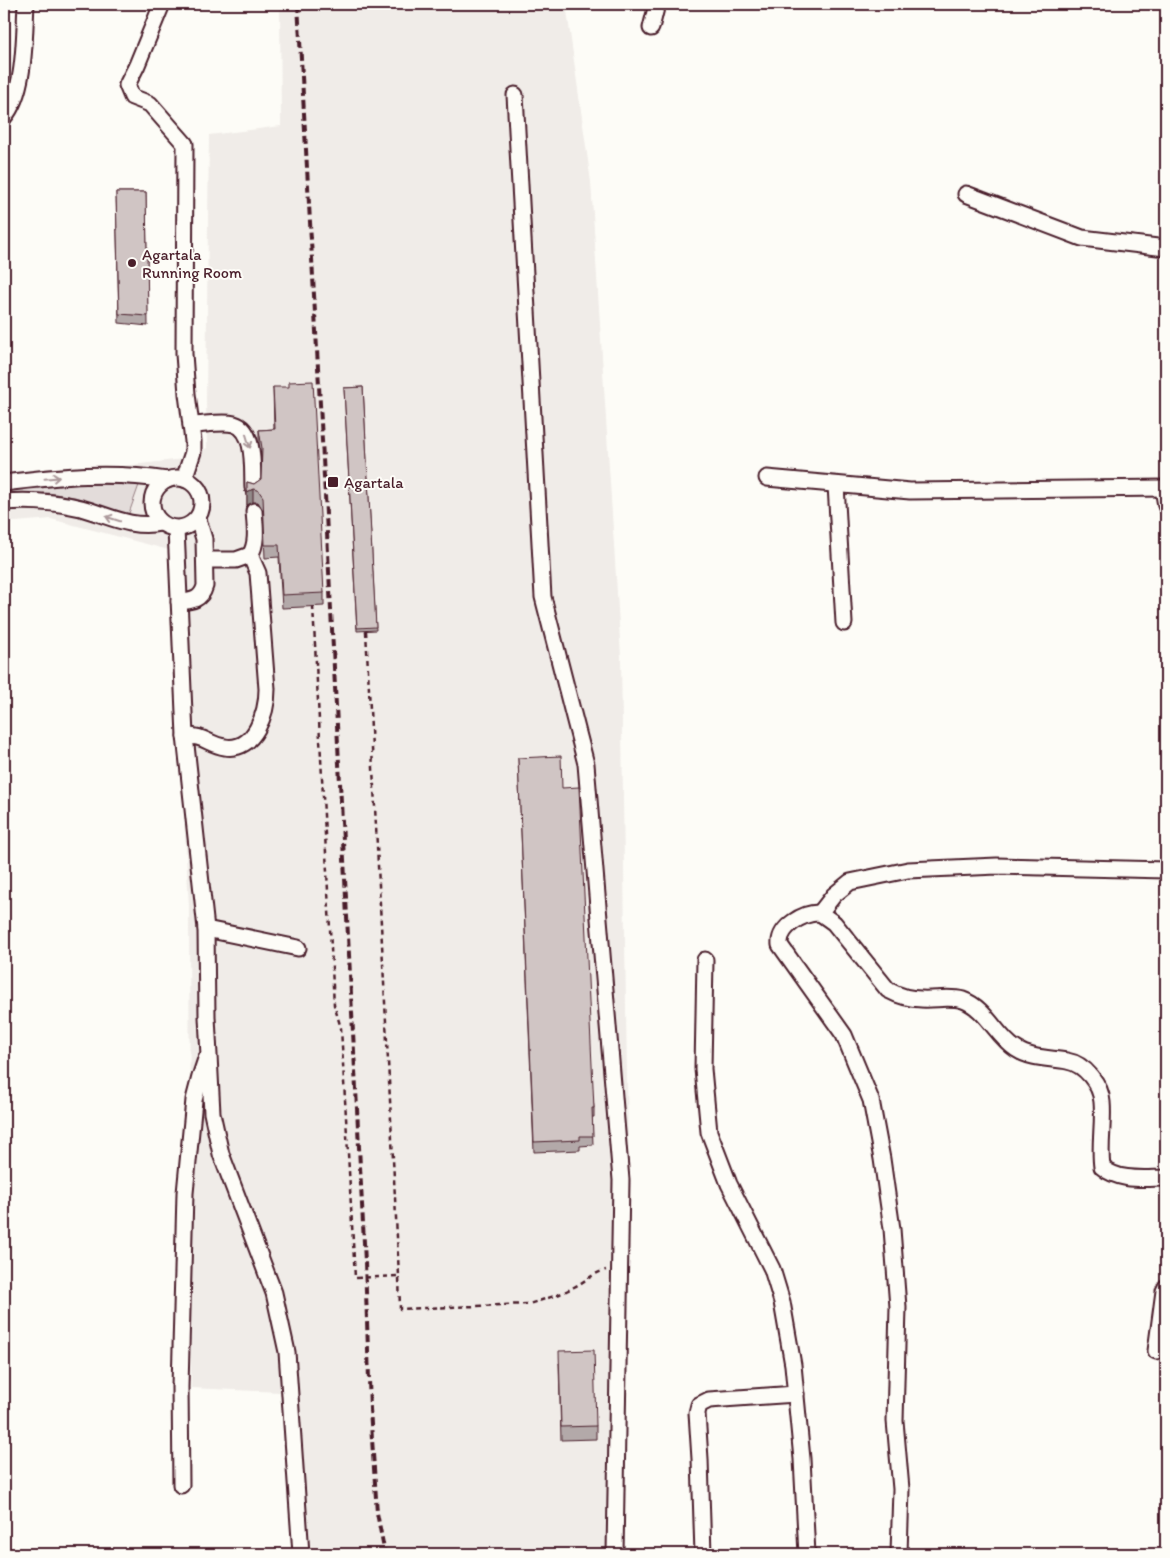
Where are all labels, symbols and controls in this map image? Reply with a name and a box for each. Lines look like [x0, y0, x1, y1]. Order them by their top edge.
place label: Agartala Running Room [142, 245, 242, 282]
marker: Agartala Running Room [126, 257, 138, 269]
one-way arrow [243, 432, 253, 448]
one-way arrow [44, 473, 60, 483]
place label: Agartala [344, 473, 404, 492]
marker: Agartala [326, 475, 340, 489]
one-way arrow [106, 513, 122, 523]

